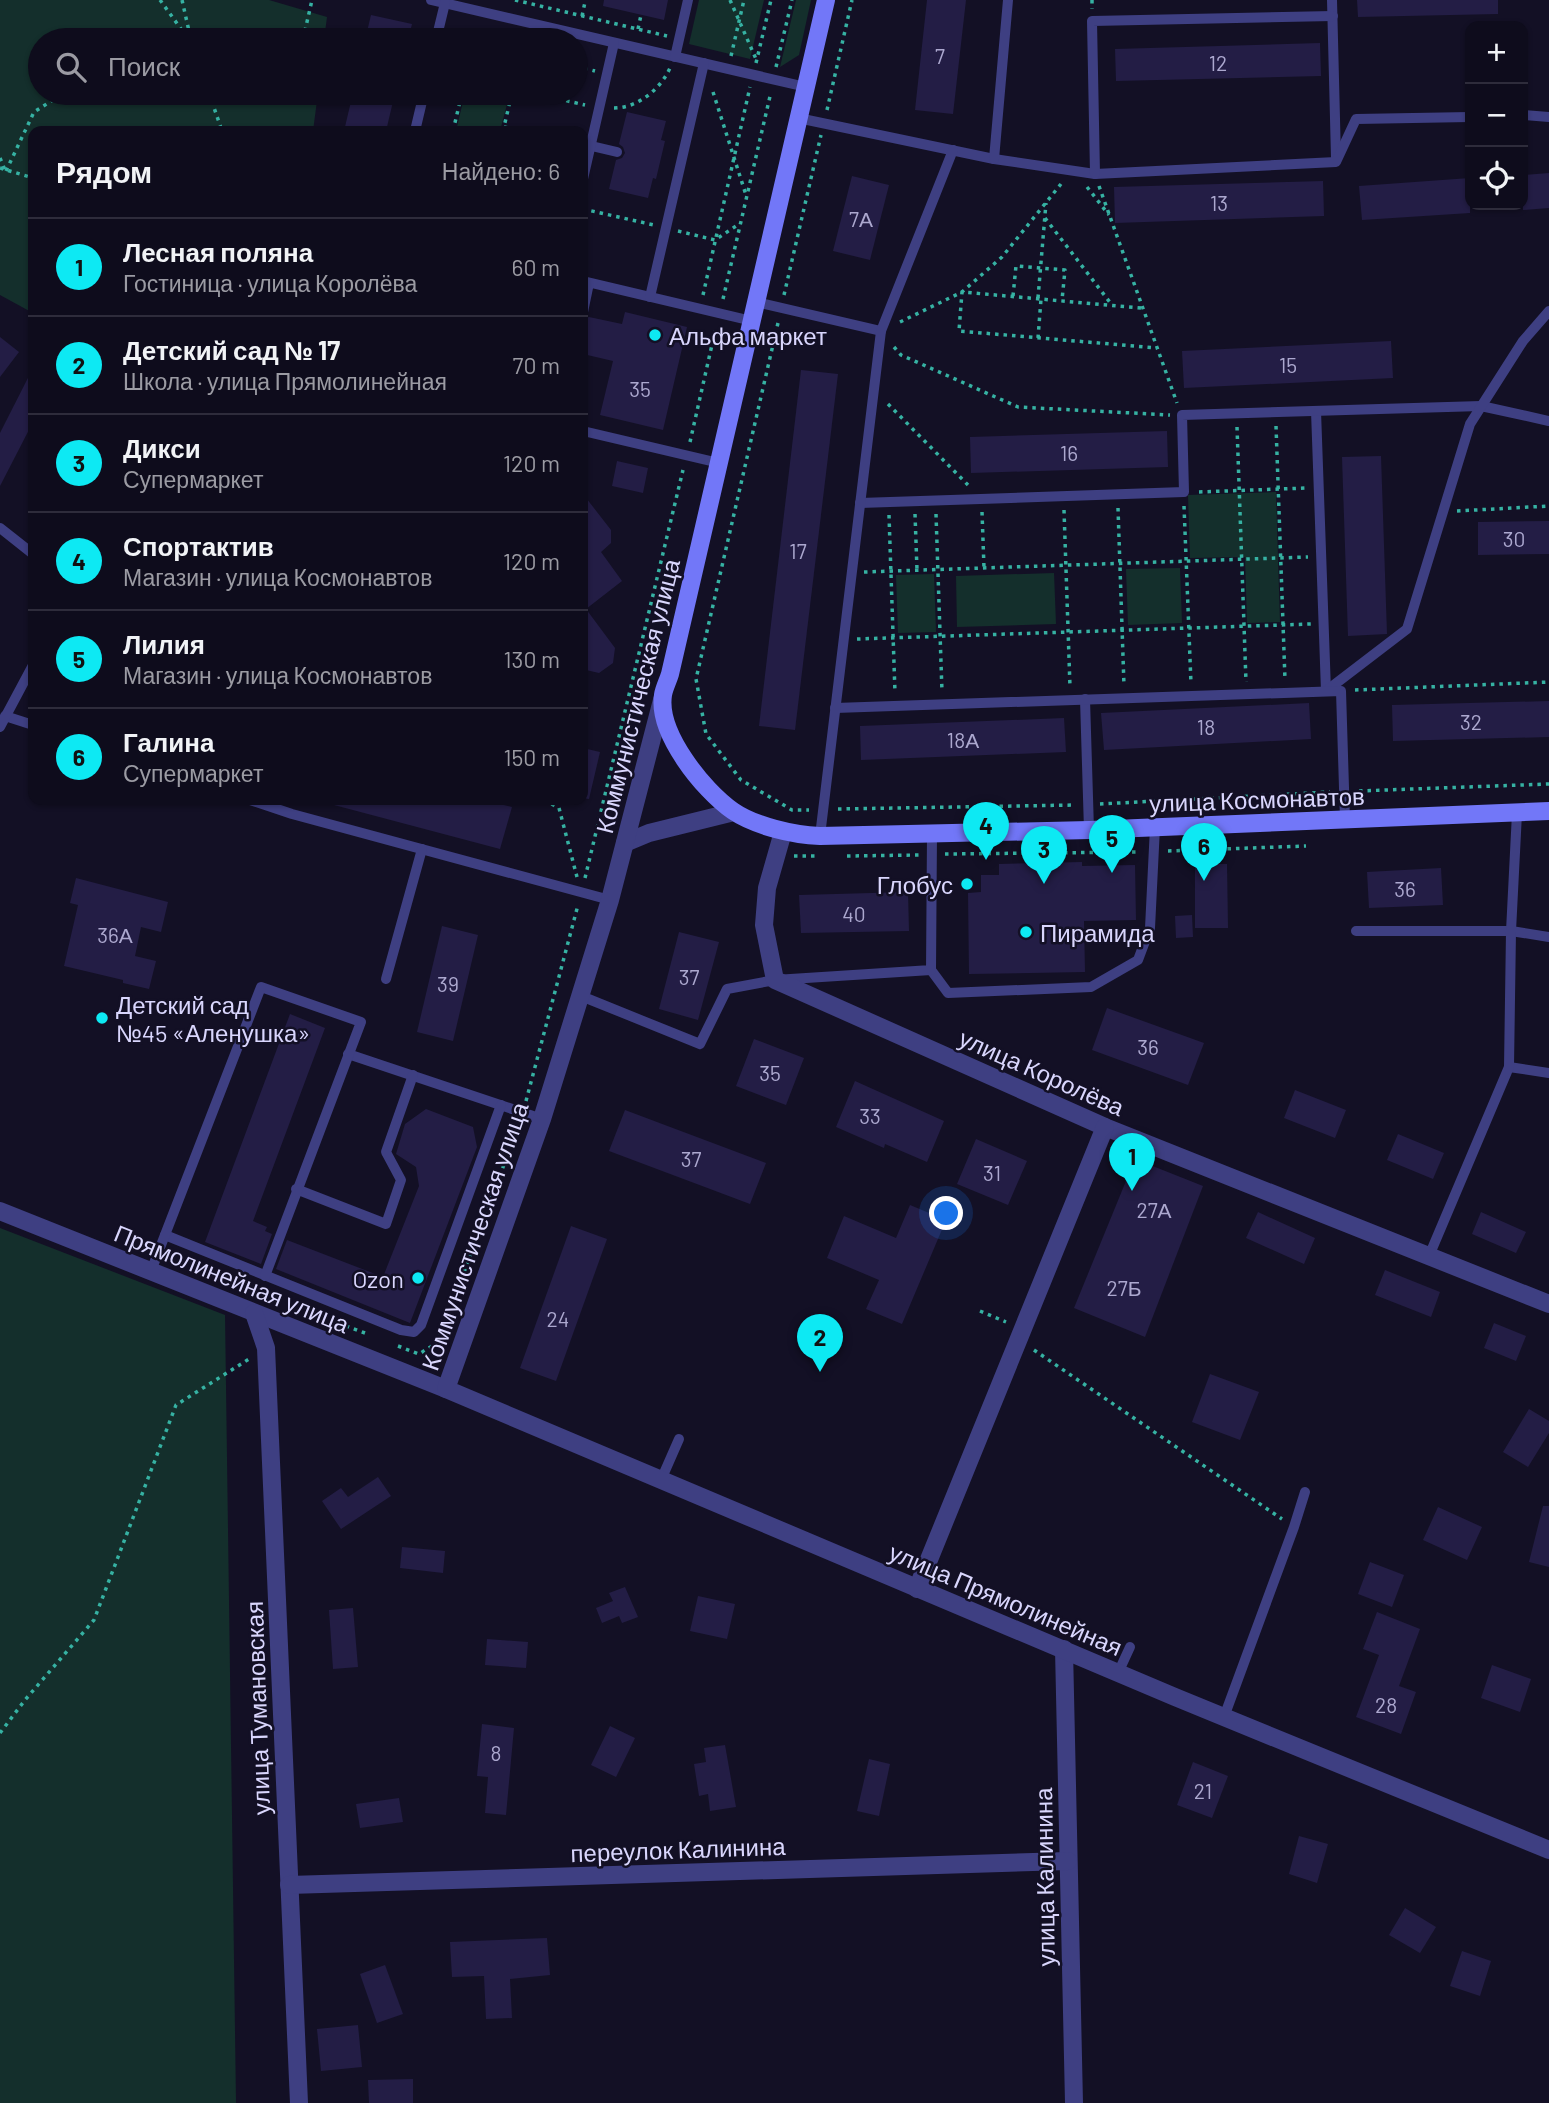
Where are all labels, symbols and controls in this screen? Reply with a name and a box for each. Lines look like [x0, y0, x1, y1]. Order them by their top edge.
map controls [1465, 21, 1528, 210]
button: + [1465, 21, 1528, 84]
search box [28, 28, 588, 105]
house number: 7 [935, 43, 945, 68]
icon: search [52, 48, 90, 86]
text: Поиск [108, 50, 180, 81]
house number: 12 [1209, 50, 1227, 75]
button: − [1465, 84, 1528, 147]
button: locate [1465, 147, 1528, 210]
text: Рядом [56, 153, 152, 189]
text: Найдено: 6 [442, 157, 560, 185]
house number: 13 [1210, 190, 1228, 215]
house number: 7А [849, 206, 873, 231]
text: Лесная поляна [123, 236, 313, 267]
text: 1 [75, 253, 83, 281]
text: 60 m [512, 253, 560, 281]
text: Гостиница · улица Королёва [123, 269, 417, 297]
place label: Альфа маркет [669, 321, 827, 350]
marker: Альфа маркет [647, 327, 663, 343]
text: Детский сад № 17 [123, 334, 340, 365]
text: 2 [73, 351, 85, 379]
text: 70 m [513, 351, 560, 379]
house number: 15 [1279, 352, 1297, 377]
text: Школа · улица Прямолинейная [123, 367, 447, 395]
house number: 35 [629, 376, 651, 401]
text: Дикси [123, 432, 201, 463]
house number: 16 [1060, 440, 1078, 465]
text: 3 [73, 449, 85, 477]
text: 120 m [503, 449, 560, 477]
text: Супермаркет [123, 465, 263, 493]
house number: 30 [1503, 526, 1525, 551]
text: Спортактив [123, 530, 274, 561]
house number: 17 [789, 538, 807, 563]
text: 4 [72, 547, 86, 575]
text: 120 m [503, 547, 560, 575]
street label: Коммунистическая улица [589, 555, 685, 836]
text: Магазин · улица Космонавтов [123, 563, 432, 591]
text: Лилия [123, 628, 205, 659]
text: 5 [73, 645, 85, 673]
text: 130 m [503, 645, 560, 673]
text: Магазин · улица Космонавтов [123, 661, 432, 689]
house number: 32 [1460, 709, 1482, 734]
house number: 18 [1197, 714, 1215, 739]
text: Галина [123, 726, 215, 757]
house number: 18А [947, 727, 979, 752]
text: 6 [73, 743, 85, 771]
text: 150 m [504, 743, 560, 771]
text: Супермаркет [123, 759, 263, 787]
street label: улица Космонавтов [1149, 781, 1365, 817]
pin: 4 [963, 802, 1009, 860]
pin: 5 [1089, 815, 1135, 873]
pin: 6 [1181, 823, 1227, 881]
pin: 3 [1021, 826, 1067, 884]
place label: Глобус [877, 870, 953, 899]
marker: Глобус [959, 876, 975, 892]
house number: 36 [1394, 876, 1416, 901]
house number: 40 [842, 901, 866, 926]
place label: Пирамида [1040, 918, 1155, 947]
house number: 36А [97, 922, 133, 947]
marker: Пирамида [1018, 924, 1034, 940]
house number: 37 [679, 964, 699, 989]
house number: 39 [437, 971, 459, 996]
place label: Детский сад №45 «Аленушка» [116, 990, 310, 1047]
marker: Детский сад №45 «Аленушка» [94, 1010, 110, 1026]
street label: улица Королёва [955, 1023, 1130, 1122]
house number: 36 [1137, 1034, 1159, 1059]
house number: 35 [759, 1060, 781, 1085]
street label: Коммунистическая улица [414, 1098, 534, 1374]
house number: 33 [859, 1103, 881, 1128]
pin: 1 [1109, 1133, 1155, 1191]
house number: 37 [681, 1146, 701, 1171]
house number: 31 [983, 1160, 1001, 1185]
your location [929, 1196, 963, 1230]
house number: 27А [1136, 1197, 1172, 1222]
street label: Прямолинейная улица [110, 1218, 354, 1339]
place label: Ozon [352, 1264, 404, 1293]
marker: Ozon [410, 1270, 426, 1286]
house number: 27Б [1107, 1275, 1141, 1300]
house number: 24 [547, 1306, 569, 1331]
pin: 2 [797, 1314, 843, 1372]
street label: улица Прямолинейная [885, 1537, 1127, 1661]
street label: улица Тумановская [239, 1600, 275, 1816]
house number: 28 [1375, 1692, 1397, 1717]
house number: 8 [491, 1740, 501, 1765]
house number: 21 [1194, 1778, 1212, 1803]
street label: улица Калинина [1028, 1787, 1060, 1967]
street label: переулок Калинина [570, 1831, 787, 1867]

